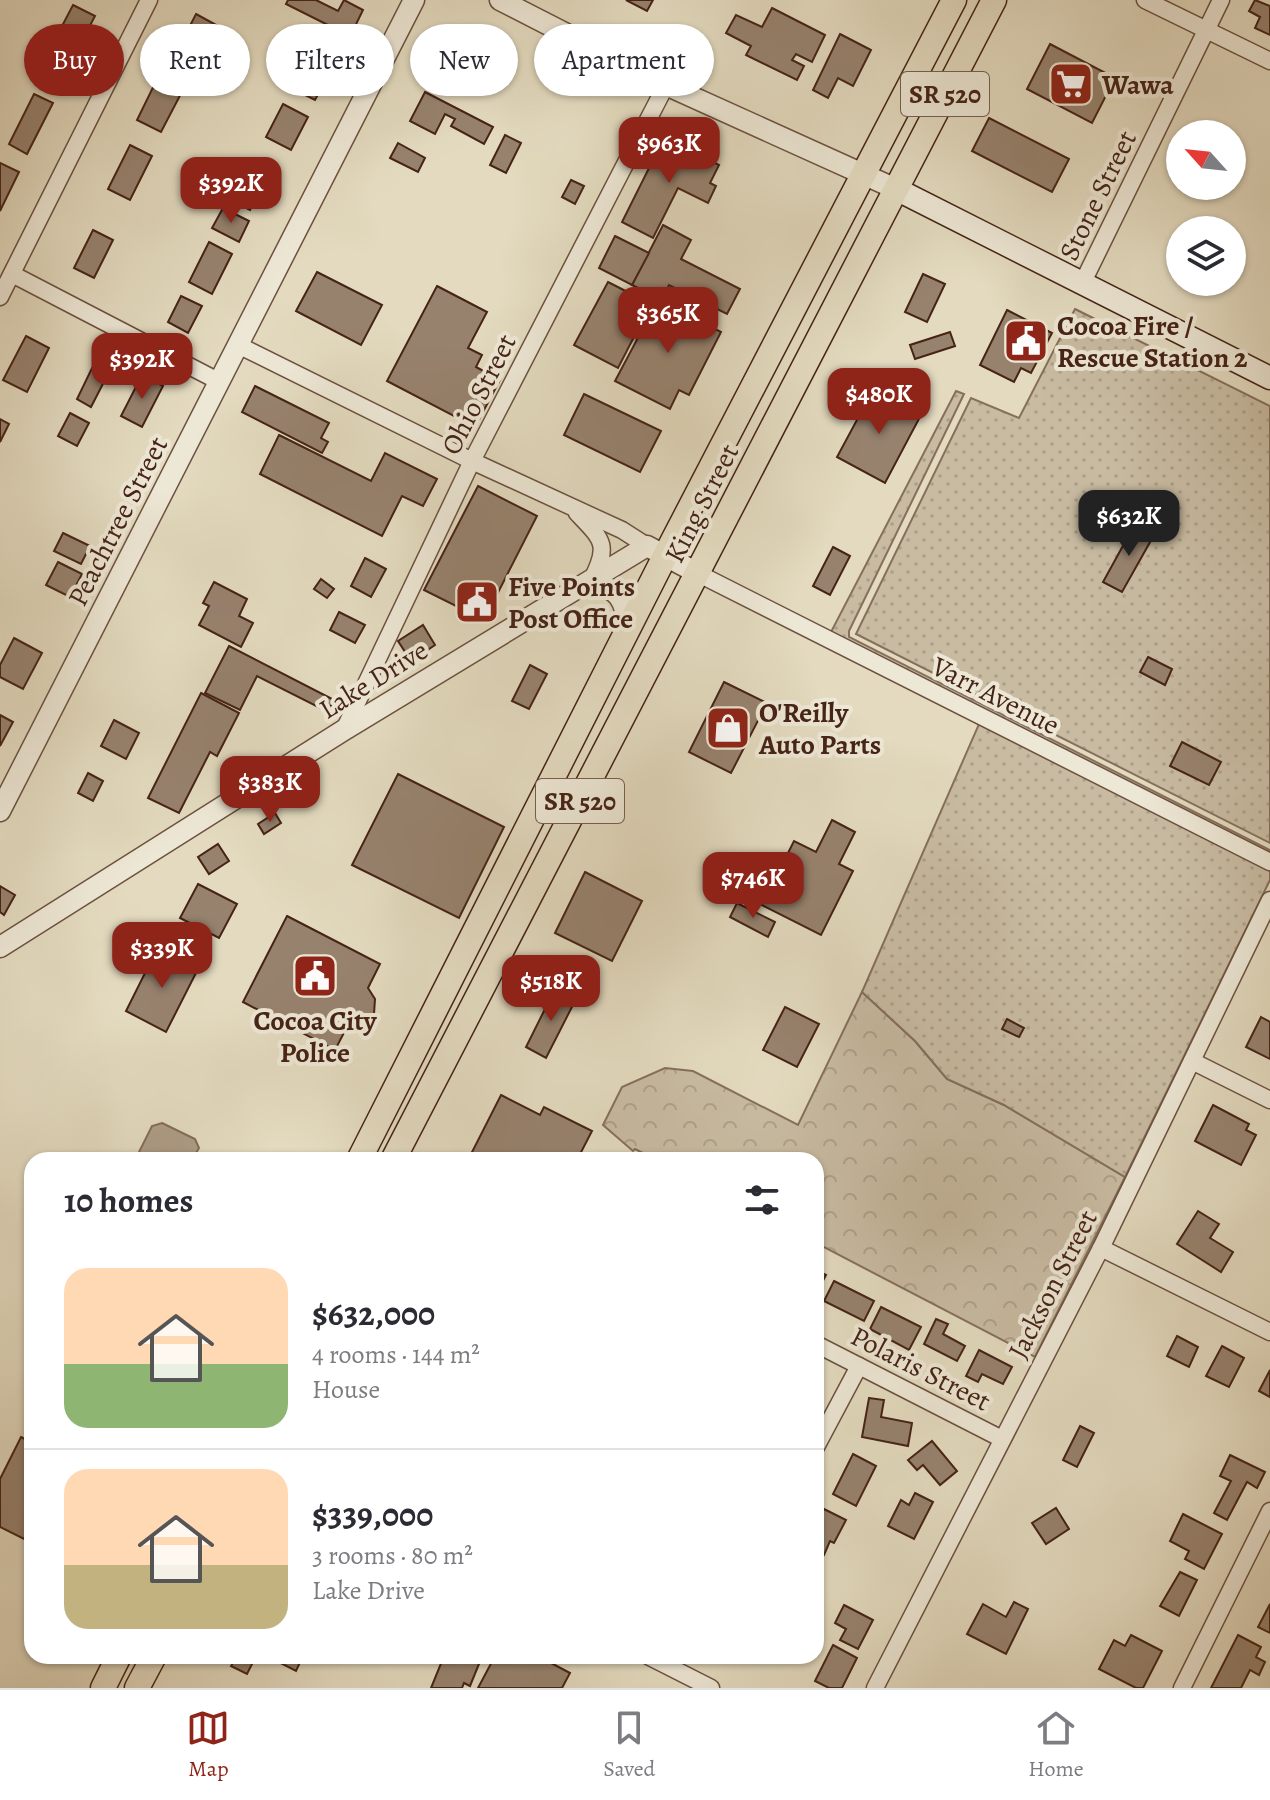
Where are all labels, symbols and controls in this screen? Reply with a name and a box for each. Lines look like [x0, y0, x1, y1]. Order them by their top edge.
chip: Buy [24, 24, 124, 96]
chip: Rent [140, 24, 250, 96]
chip: Filters [266, 24, 394, 96]
chip: New [410, 24, 518, 96]
chip: Apartment [534, 24, 714, 96]
supermarket icon: Wawa [1047, 60, 1095, 108]
place label: Wawa [1101, 66, 1174, 104]
road number: SR 520 [901, 72, 989, 116]
pin: $963K [613, 117, 725, 185]
north arrow [1166, 120, 1246, 200]
map controls [1166, 120, 1246, 296]
street label: Stone Street [1050, 124, 1146, 267]
text: $963K [637, 125, 701, 160]
pin: $392K [175, 157, 287, 225]
text: $392K [199, 165, 263, 200]
button: layers [1166, 216, 1246, 296]
pin: $365K [612, 287, 724, 355]
text: $365K [636, 295, 700, 330]
place label: Cocoa Fire / Rescue Station 2 [1057, 307, 1248, 377]
public building icon: Cocoa Fire / Rescue Station 2 [1002, 317, 1050, 365]
street label: Ohio Street [432, 328, 525, 461]
pin: $392K [86, 333, 198, 401]
text: $392K [110, 341, 174, 376]
pin: $480K [823, 368, 935, 436]
text: $480K [846, 376, 912, 411]
street label: Peachtree Street [59, 430, 177, 613]
street label: King Street [656, 437, 748, 570]
pin: $632K [1073, 490, 1185, 558]
text: $632K [1096, 498, 1162, 533]
place label: Five Points Post Office [508, 568, 635, 638]
public building icon: Five Points Post Office [453, 578, 501, 626]
street label: Lake Drive [312, 632, 435, 728]
street label: Varr Avenue [924, 647, 1066, 744]
place label: O'Reilly Auto Parts [758, 694, 881, 764]
shop icon: O'Reilly Auto Parts [704, 704, 752, 752]
pin: $383K [214, 756, 326, 824]
text: $383K [238, 764, 302, 799]
road number: SR 520 [536, 779, 624, 823]
pin: $746K [697, 852, 809, 920]
text: $746K [721, 860, 785, 895]
pin: $339K [106, 922, 218, 990]
text: $339K [130, 930, 194, 965]
public building icon: Cocoa City Police [291, 952, 339, 1000]
pin: $518K [495, 955, 607, 1023]
text: $518K [520, 963, 582, 998]
place label: Cocoa City Police [253, 1002, 378, 1072]
text: 10 homes [64, 1177, 193, 1224]
icon: filters [740, 1178, 784, 1222]
street label: Jackson Street [999, 1204, 1107, 1365]
text: $632,000 [312, 1290, 435, 1337]
icon: home [128, 1300, 224, 1396]
street label: Polaris Street [844, 1317, 997, 1420]
text: 4 rooms · 144 m² [312, 1337, 480, 1372]
text: House [312, 1372, 380, 1407]
text: $339,000 [312, 1491, 433, 1538]
icon: home [128, 1501, 224, 1597]
text: 3 rooms · 80 m² [312, 1538, 473, 1573]
text: Lake Drive [312, 1573, 425, 1608]
tab: Map [186, 1706, 230, 1784]
tab: Saved [603, 1706, 655, 1784]
tab: Home [1028, 1706, 1084, 1784]

